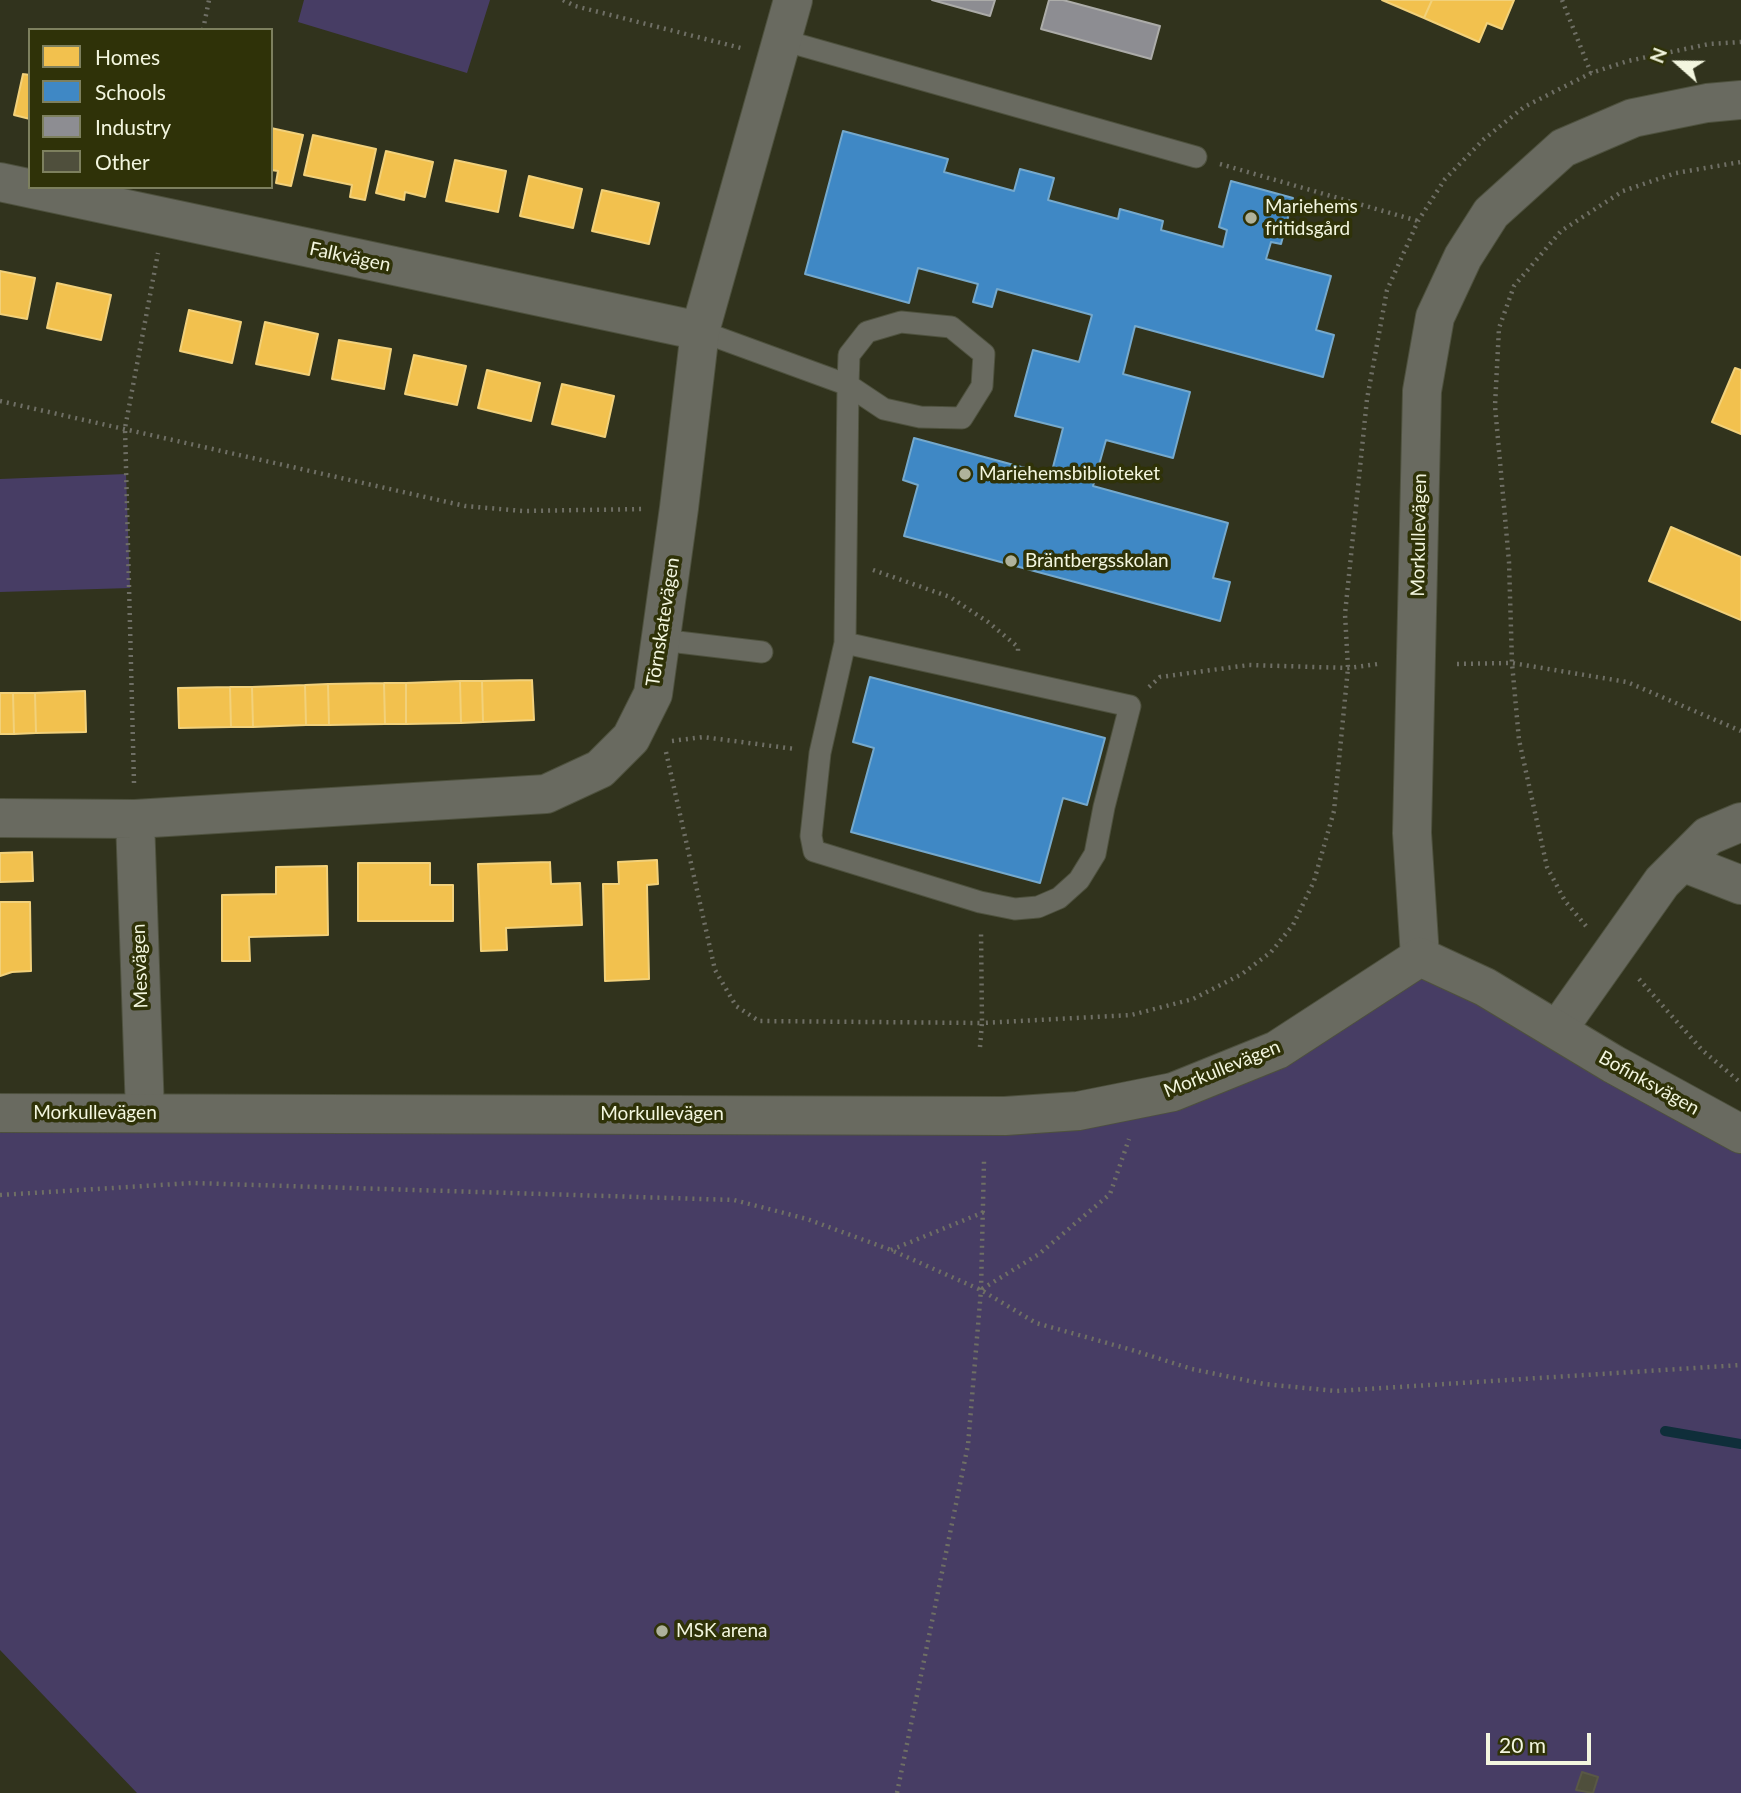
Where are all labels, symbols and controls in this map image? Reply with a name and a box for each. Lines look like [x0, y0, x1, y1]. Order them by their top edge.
legend [28, 28, 273, 189]
north arrow [1643, 28, 1713, 98]
text: Homes [95, 44, 160, 69]
text: N [1645, 44, 1671, 66]
text: Schools [95, 79, 166, 104]
text: Industry [95, 114, 171, 139]
text: Other [95, 149, 150, 174]
place label: Mariehems fritidsgård [1265, 196, 1358, 240]
marker: Mariehems fritidsgård [1243, 210, 1259, 226]
street label: Falkvägen [307, 237, 393, 277]
place label: Mariehemsbiblioteket [979, 463, 1160, 485]
marker: Mariehemsbiblioteket [957, 466, 973, 482]
street label: Morkullevägen [1407, 473, 1431, 597]
place label: Bräntbergsskolan [1025, 550, 1169, 572]
marker: Bräntbergsskolan [1003, 553, 1019, 569]
street label: Törnskatevägen [642, 556, 684, 688]
street label: Mesvägen [127, 923, 153, 1009]
street label: Morkullevägen [1160, 1035, 1284, 1103]
street label: Bofinksvägen [1595, 1046, 1703, 1120]
street label: Morkullevägen [33, 1102, 157, 1124]
street label: Morkullevägen [600, 1103, 724, 1125]
place label: MSK arena [676, 1620, 767, 1642]
marker: MSK arena [654, 1623, 670, 1639]
scale bar [1489, 1720, 1594, 1764]
text: 20 m [1499, 1732, 1546, 1757]

